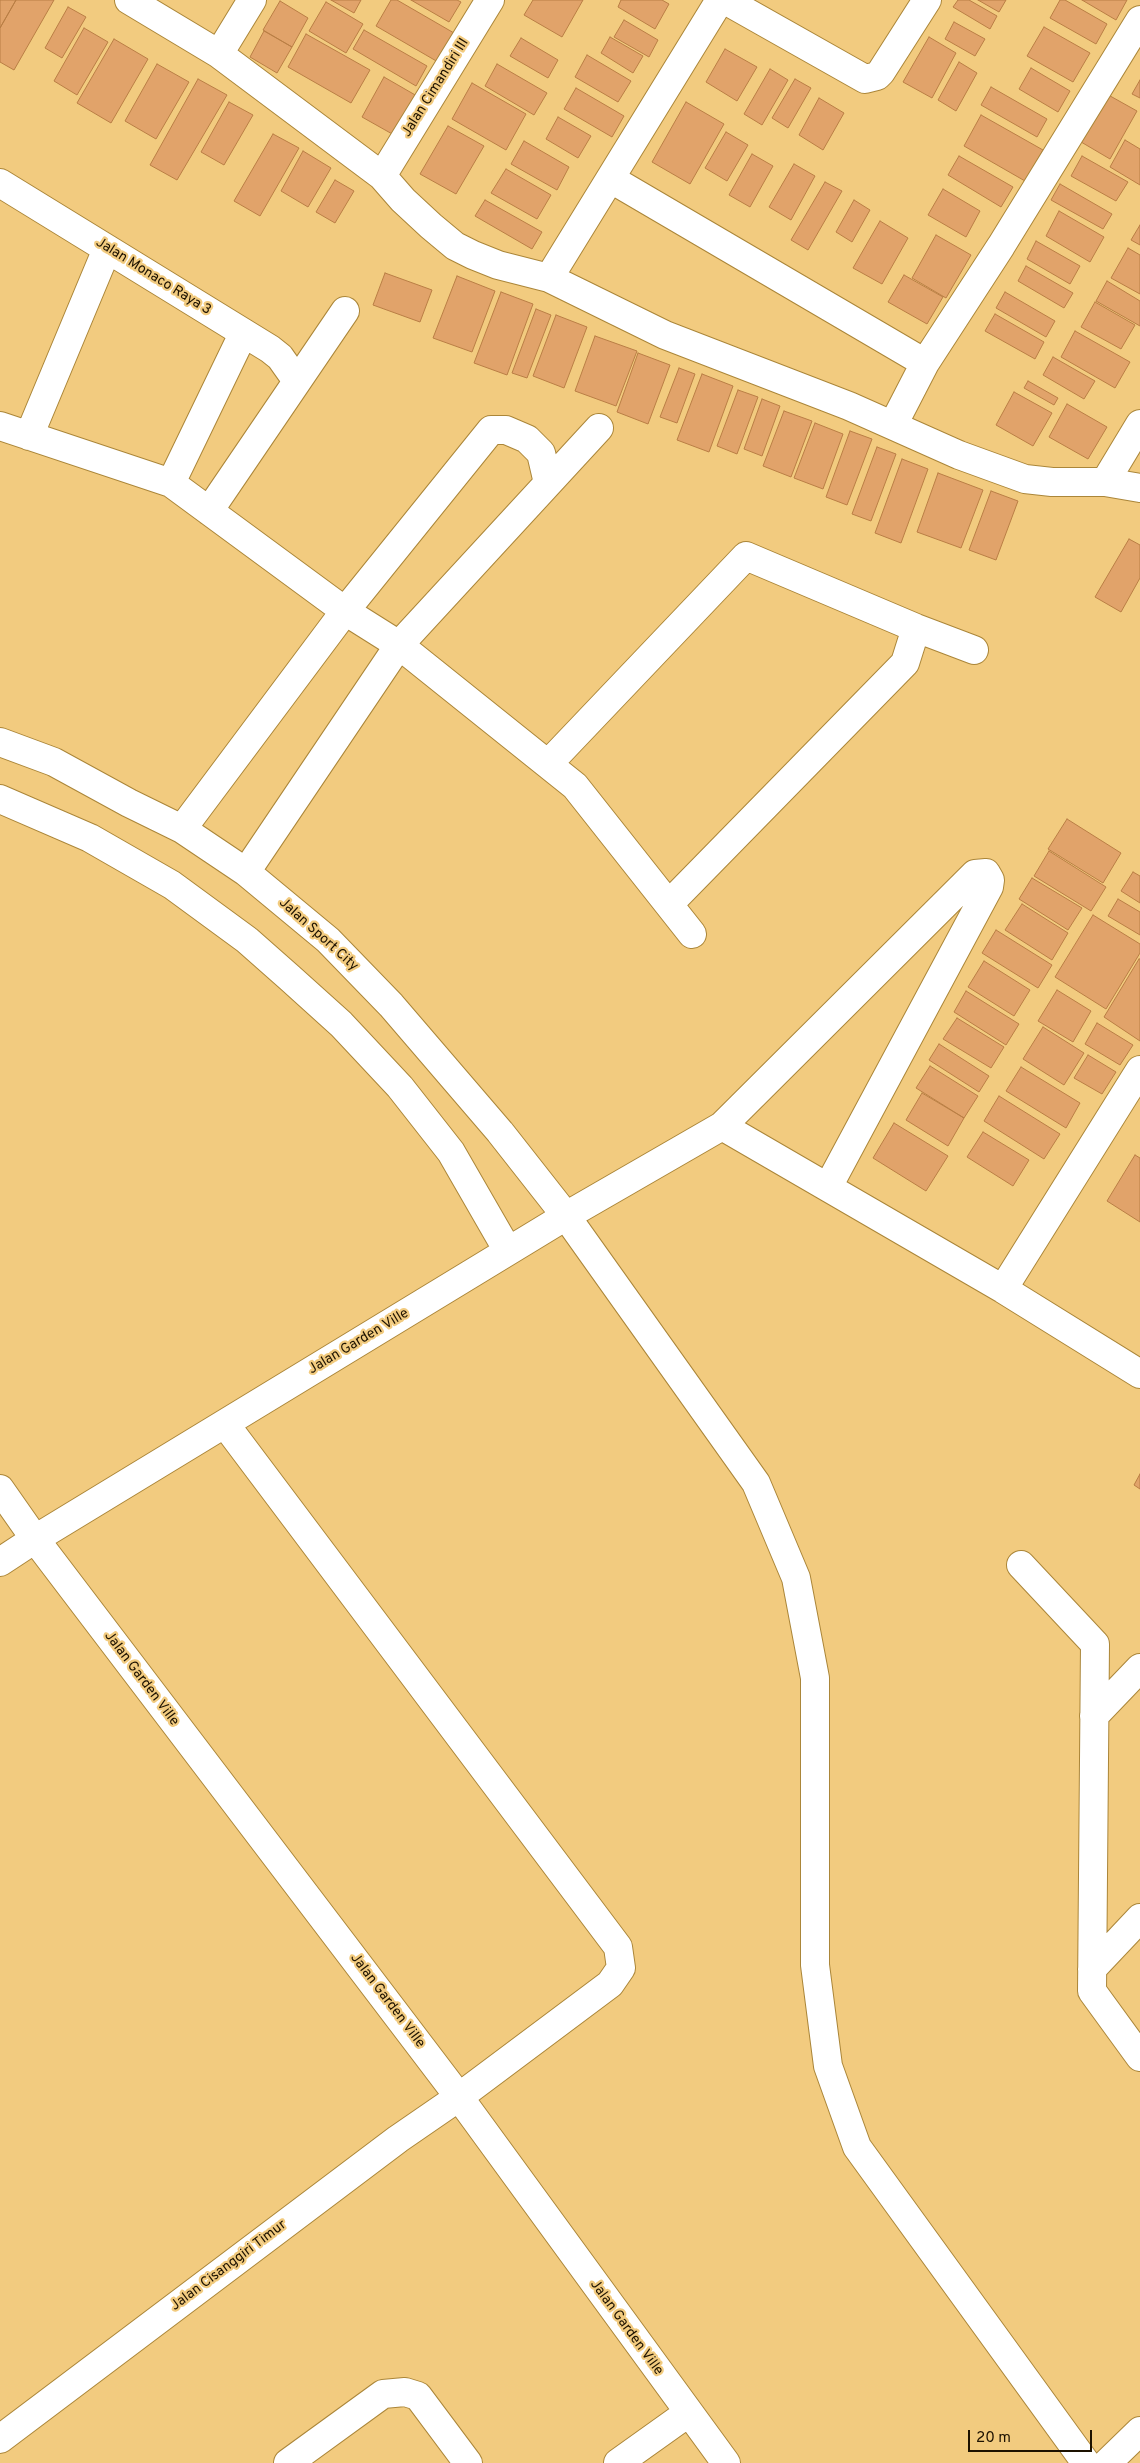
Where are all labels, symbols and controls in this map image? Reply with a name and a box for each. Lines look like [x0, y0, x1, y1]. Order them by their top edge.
street label: Jalan Cimandiri III [399, 36, 473, 140]
street label: Jalan Monaco Raya 3 [92, 235, 214, 319]
street label: Jalan Sport City [275, 895, 361, 975]
street label: Jalan Garden Ville [306, 1305, 412, 1379]
street label: Jalan Garden Ville [100, 1628, 182, 1730]
street label: Jalan Garden Ville [346, 1950, 428, 2052]
street label: Jalan Cisanggiri Timur [168, 2217, 290, 2315]
street label: Jalan Garden Ville [586, 2277, 666, 2379]
scale bar [970, 2420, 1094, 2452]
text: 20 m [976, 2429, 1011, 2448]

